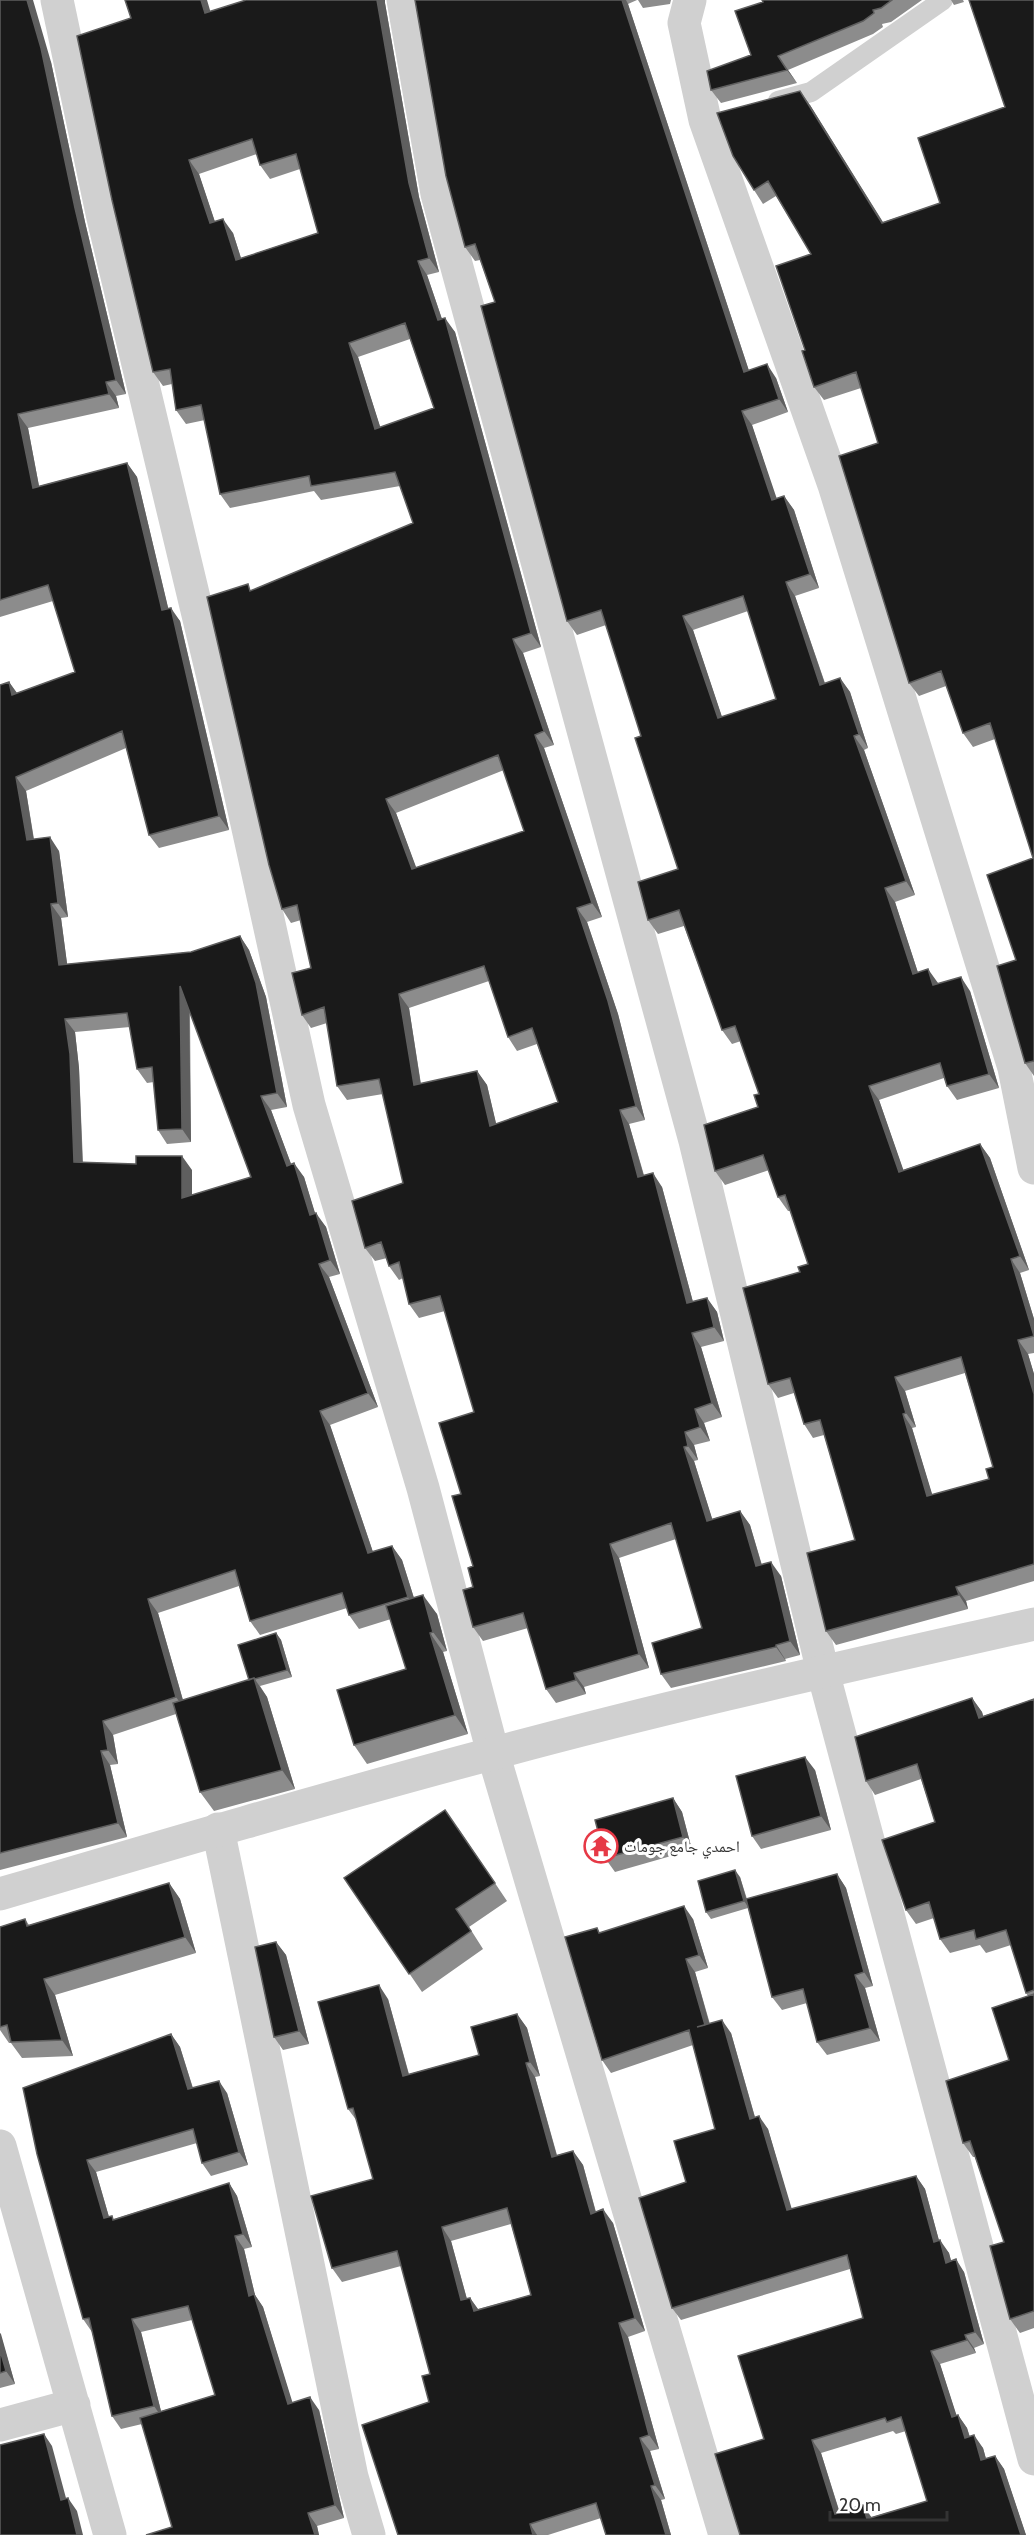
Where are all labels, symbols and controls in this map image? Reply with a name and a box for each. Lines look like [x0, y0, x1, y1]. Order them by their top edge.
temple icon: احمدي جامع جومات [583, 1828, 619, 1864]
place label: احمدي جامع جومات [624, 1837, 740, 1859]
scale bar [830, 2484, 947, 2522]
text: 20 m [839, 2494, 881, 2516]

